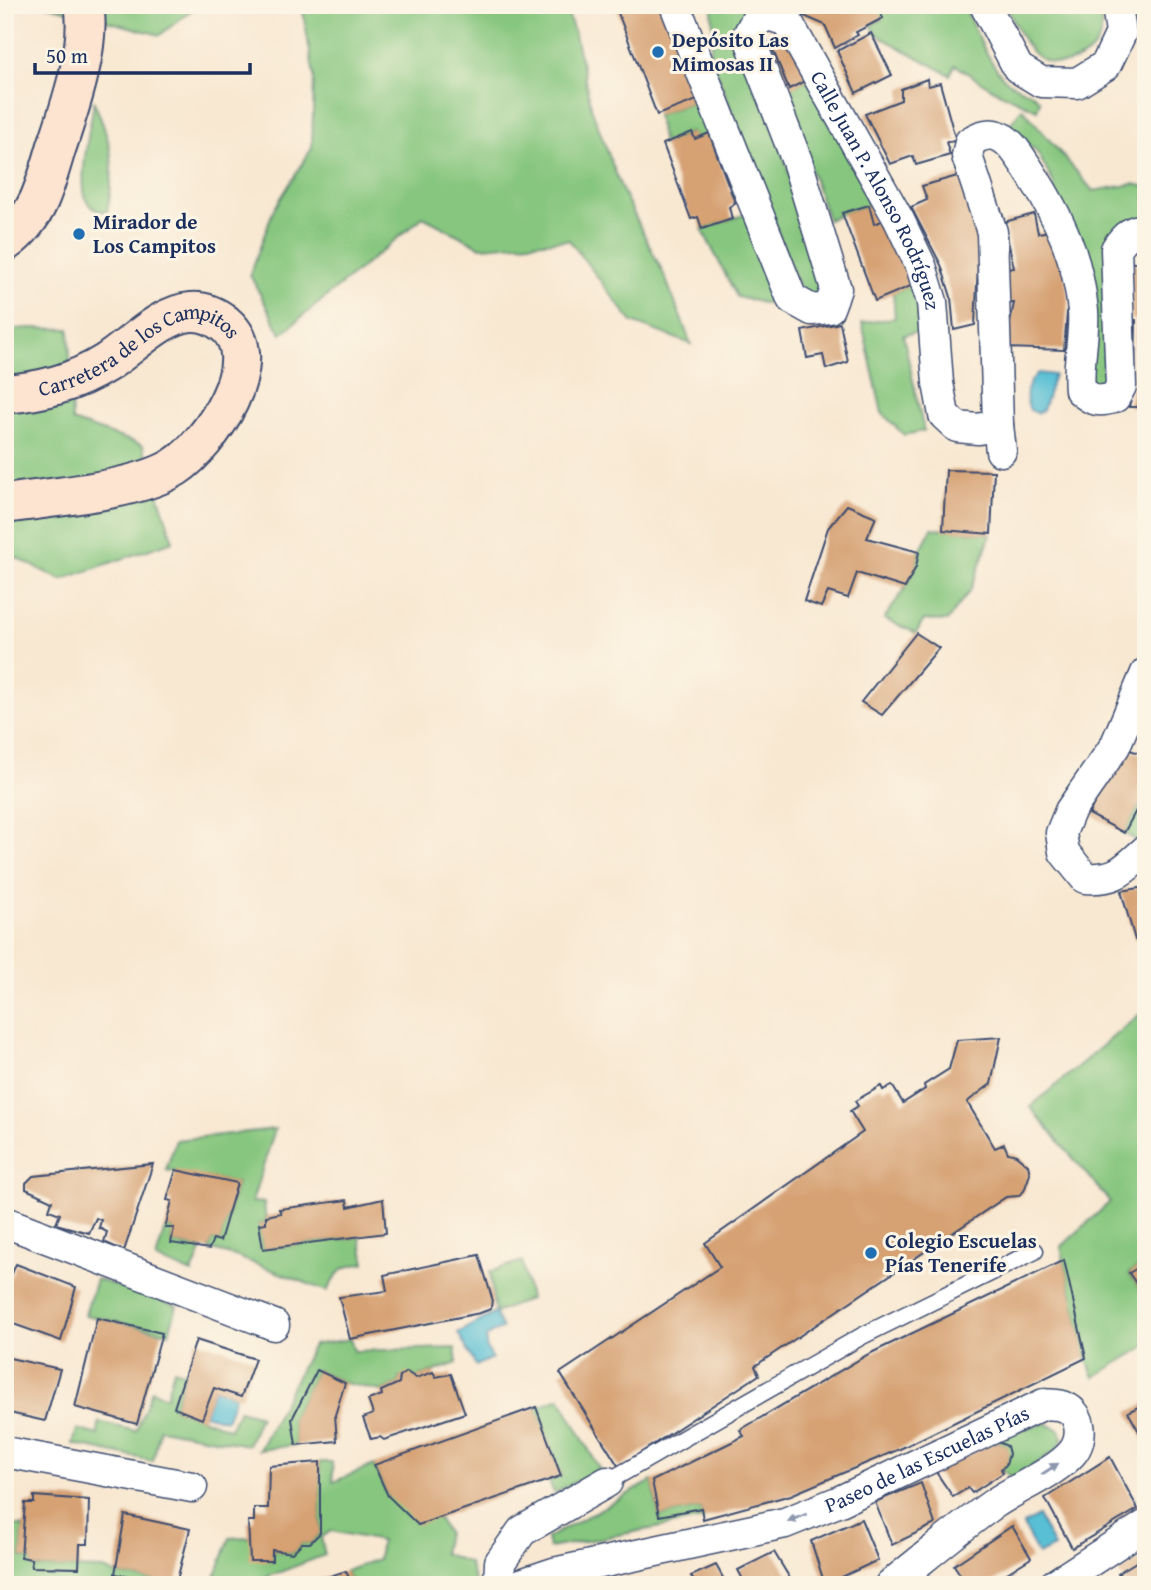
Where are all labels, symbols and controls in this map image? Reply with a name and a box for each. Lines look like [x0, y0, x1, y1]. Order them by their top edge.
place label: Depósito Las Mimosas II [672, 24, 789, 79]
scale bar [35, 32, 250, 76]
text: 50 m [46, 40, 88, 71]
marker: Depósito Las Mimosas II [650, 44, 666, 60]
street label: Calle Juan P. Alonso Rodríguez [803, 65, 949, 311]
place label: Mirador de Los Campitos [93, 206, 216, 261]
marker: Mirador de Los Campitos [71, 226, 87, 242]
street label: Carretera de los Campitos [35, 295, 249, 404]
place label: Colegio Escuelas Pías Tenerife [885, 1225, 1037, 1280]
marker: Colegio Escuelas Pías Tenerife [863, 1245, 879, 1261]
street label: Paseo de las Escuelas Pías [820, 1397, 1034, 1521]
one-way arrow [1040, 1462, 1060, 1475]
one-way arrow [786, 1512, 807, 1523]

